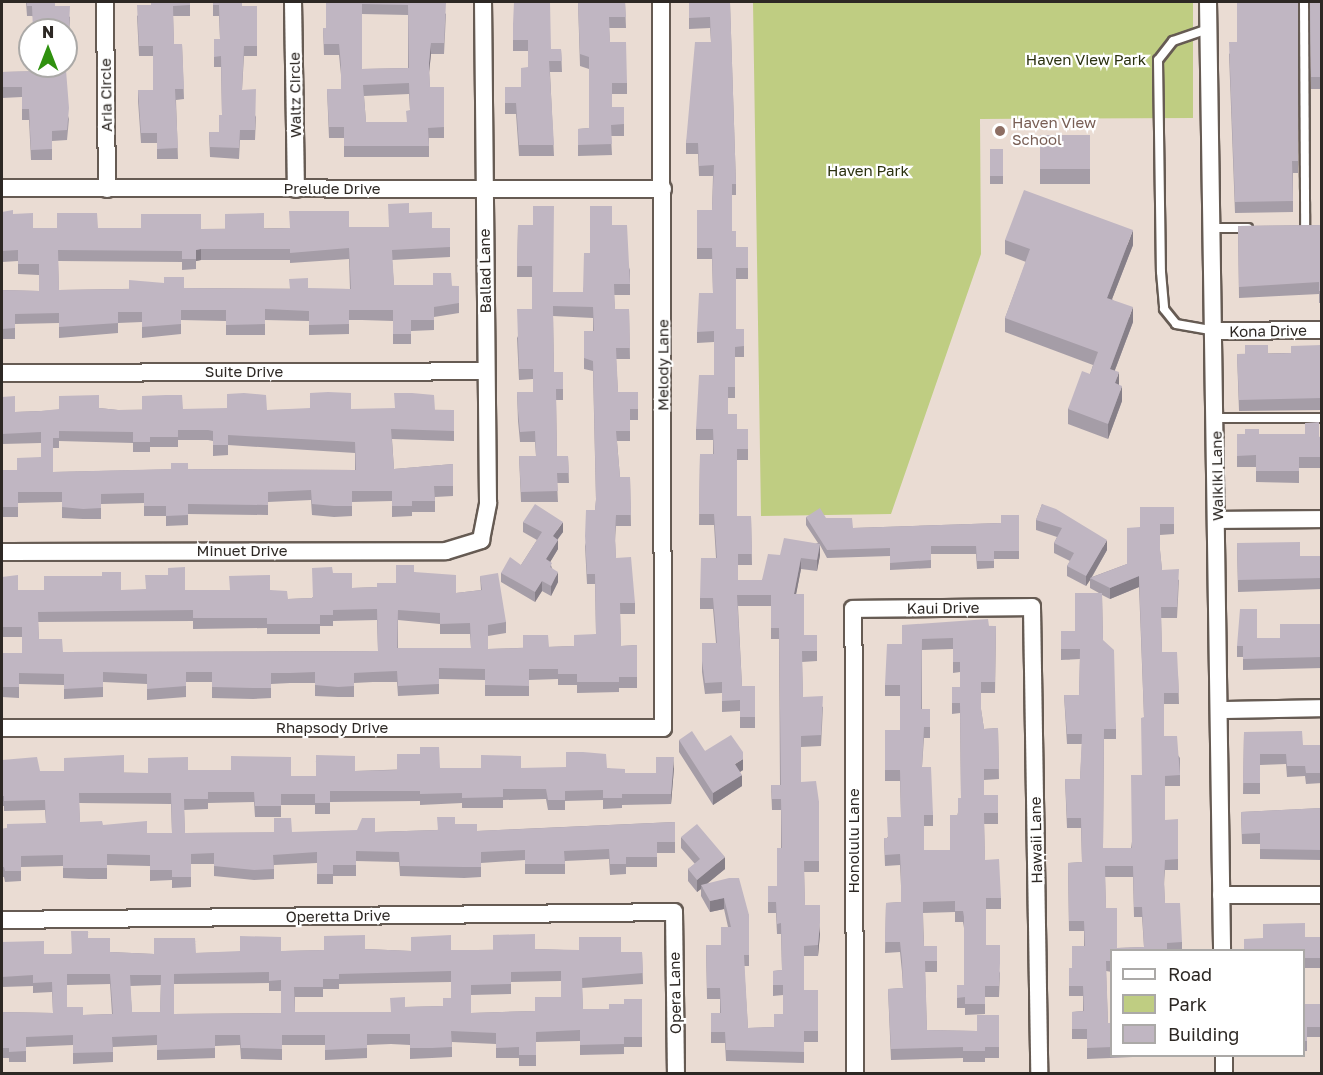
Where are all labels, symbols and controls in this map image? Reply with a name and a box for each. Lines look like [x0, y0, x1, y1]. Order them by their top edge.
north arrow [18, 18, 78, 78]
text: N [42, 22, 54, 42]
park label: Haven View Park [1026, 51, 1146, 69]
street label: Waltz Circle [285, 52, 305, 138]
street label: Aria Circle [96, 58, 116, 132]
place label: Haven View School [1012, 113, 1096, 148]
marker: Haven View School [993, 124, 1007, 138]
park label: Haven Park [827, 162, 909, 180]
street label: Prelude Drive [284, 180, 380, 198]
street label: Ballad Lane [475, 229, 495, 313]
street label: Melody Lane [654, 319, 672, 411]
street label: Kona Drive [1229, 321, 1307, 341]
street label: Suite Drive [205, 363, 283, 381]
street label: Waikiki Lane [1207, 431, 1227, 521]
street label: Minuet Drive [197, 542, 287, 560]
street label: Kaui Drive [907, 598, 979, 618]
street label: Rhapsody Drive [276, 719, 388, 737]
street label: Honolulu Lane [845, 788, 863, 894]
street label: Hawaii Lane [1026, 796, 1046, 884]
street label: Operetta Drive [286, 906, 390, 926]
legend [1110, 949, 1305, 1057]
street label: Opera Lane [665, 952, 685, 1034]
text: Road [1168, 963, 1212, 985]
text: Park [1168, 993, 1207, 1015]
text: Building [1168, 1023, 1239, 1045]

